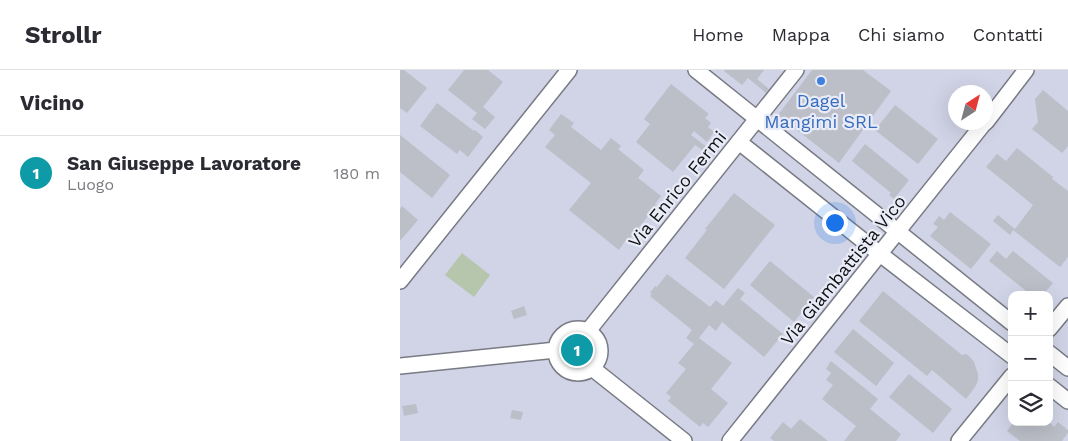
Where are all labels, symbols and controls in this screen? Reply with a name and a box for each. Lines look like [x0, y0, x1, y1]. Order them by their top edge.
text: Strollr [25, 21, 102, 49]
text: Home [692, 24, 744, 45]
text: Mappa [772, 24, 830, 45]
text: Chi siamo [858, 24, 945, 45]
text: Contatti [973, 24, 1043, 45]
marker: Dagel Mangimi SRL [815, 75, 827, 87]
north arrow [948, 85, 993, 130]
text: Vicino [20, 90, 84, 115]
place label: Dagel Mangimi SRL [764, 90, 878, 132]
street label: Via Enrico Fermi [624, 127, 730, 251]
text: San Giuseppe Lavoratore [67, 152, 301, 175]
text: 1 [33, 164, 39, 183]
text: 180 m [333, 164, 380, 183]
text: Luogo [67, 175, 114, 194]
street label: Via Giambattista Vico [776, 191, 910, 349]
your location [822, 210, 848, 236]
map controls [1008, 291, 1053, 426]
button: + [1008, 291, 1053, 336]
pin: 1 [561, 331, 593, 369]
button: − [1008, 336, 1053, 381]
button: layers [1008, 381, 1053, 426]

